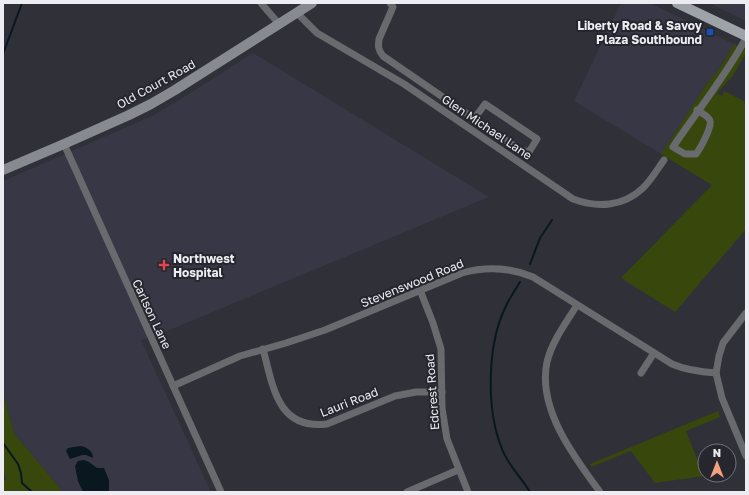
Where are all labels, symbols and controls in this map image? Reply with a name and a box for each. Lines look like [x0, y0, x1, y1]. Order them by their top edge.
place label: Liberty Road & Savoy Plaza Southbound [577, 18, 703, 47]
marker: Liberty Road & Savoy Plaza Southbound [705, 27, 715, 37]
street label: Old Court Road [114, 56, 198, 112]
street label: Glen Michael Lane [439, 91, 535, 163]
place label: Northwest Hospital [173, 251, 235, 280]
street label: Stevenswood Road [358, 255, 466, 311]
marker: Northwest Hospital [158, 259, 170, 271]
street label: Carlson Lane [129, 277, 175, 351]
street label: Edcrest Road [422, 353, 442, 431]
street label: Lauri Road [318, 384, 380, 420]
north arrow [697, 443, 737, 483]
text: N [713, 446, 721, 459]

